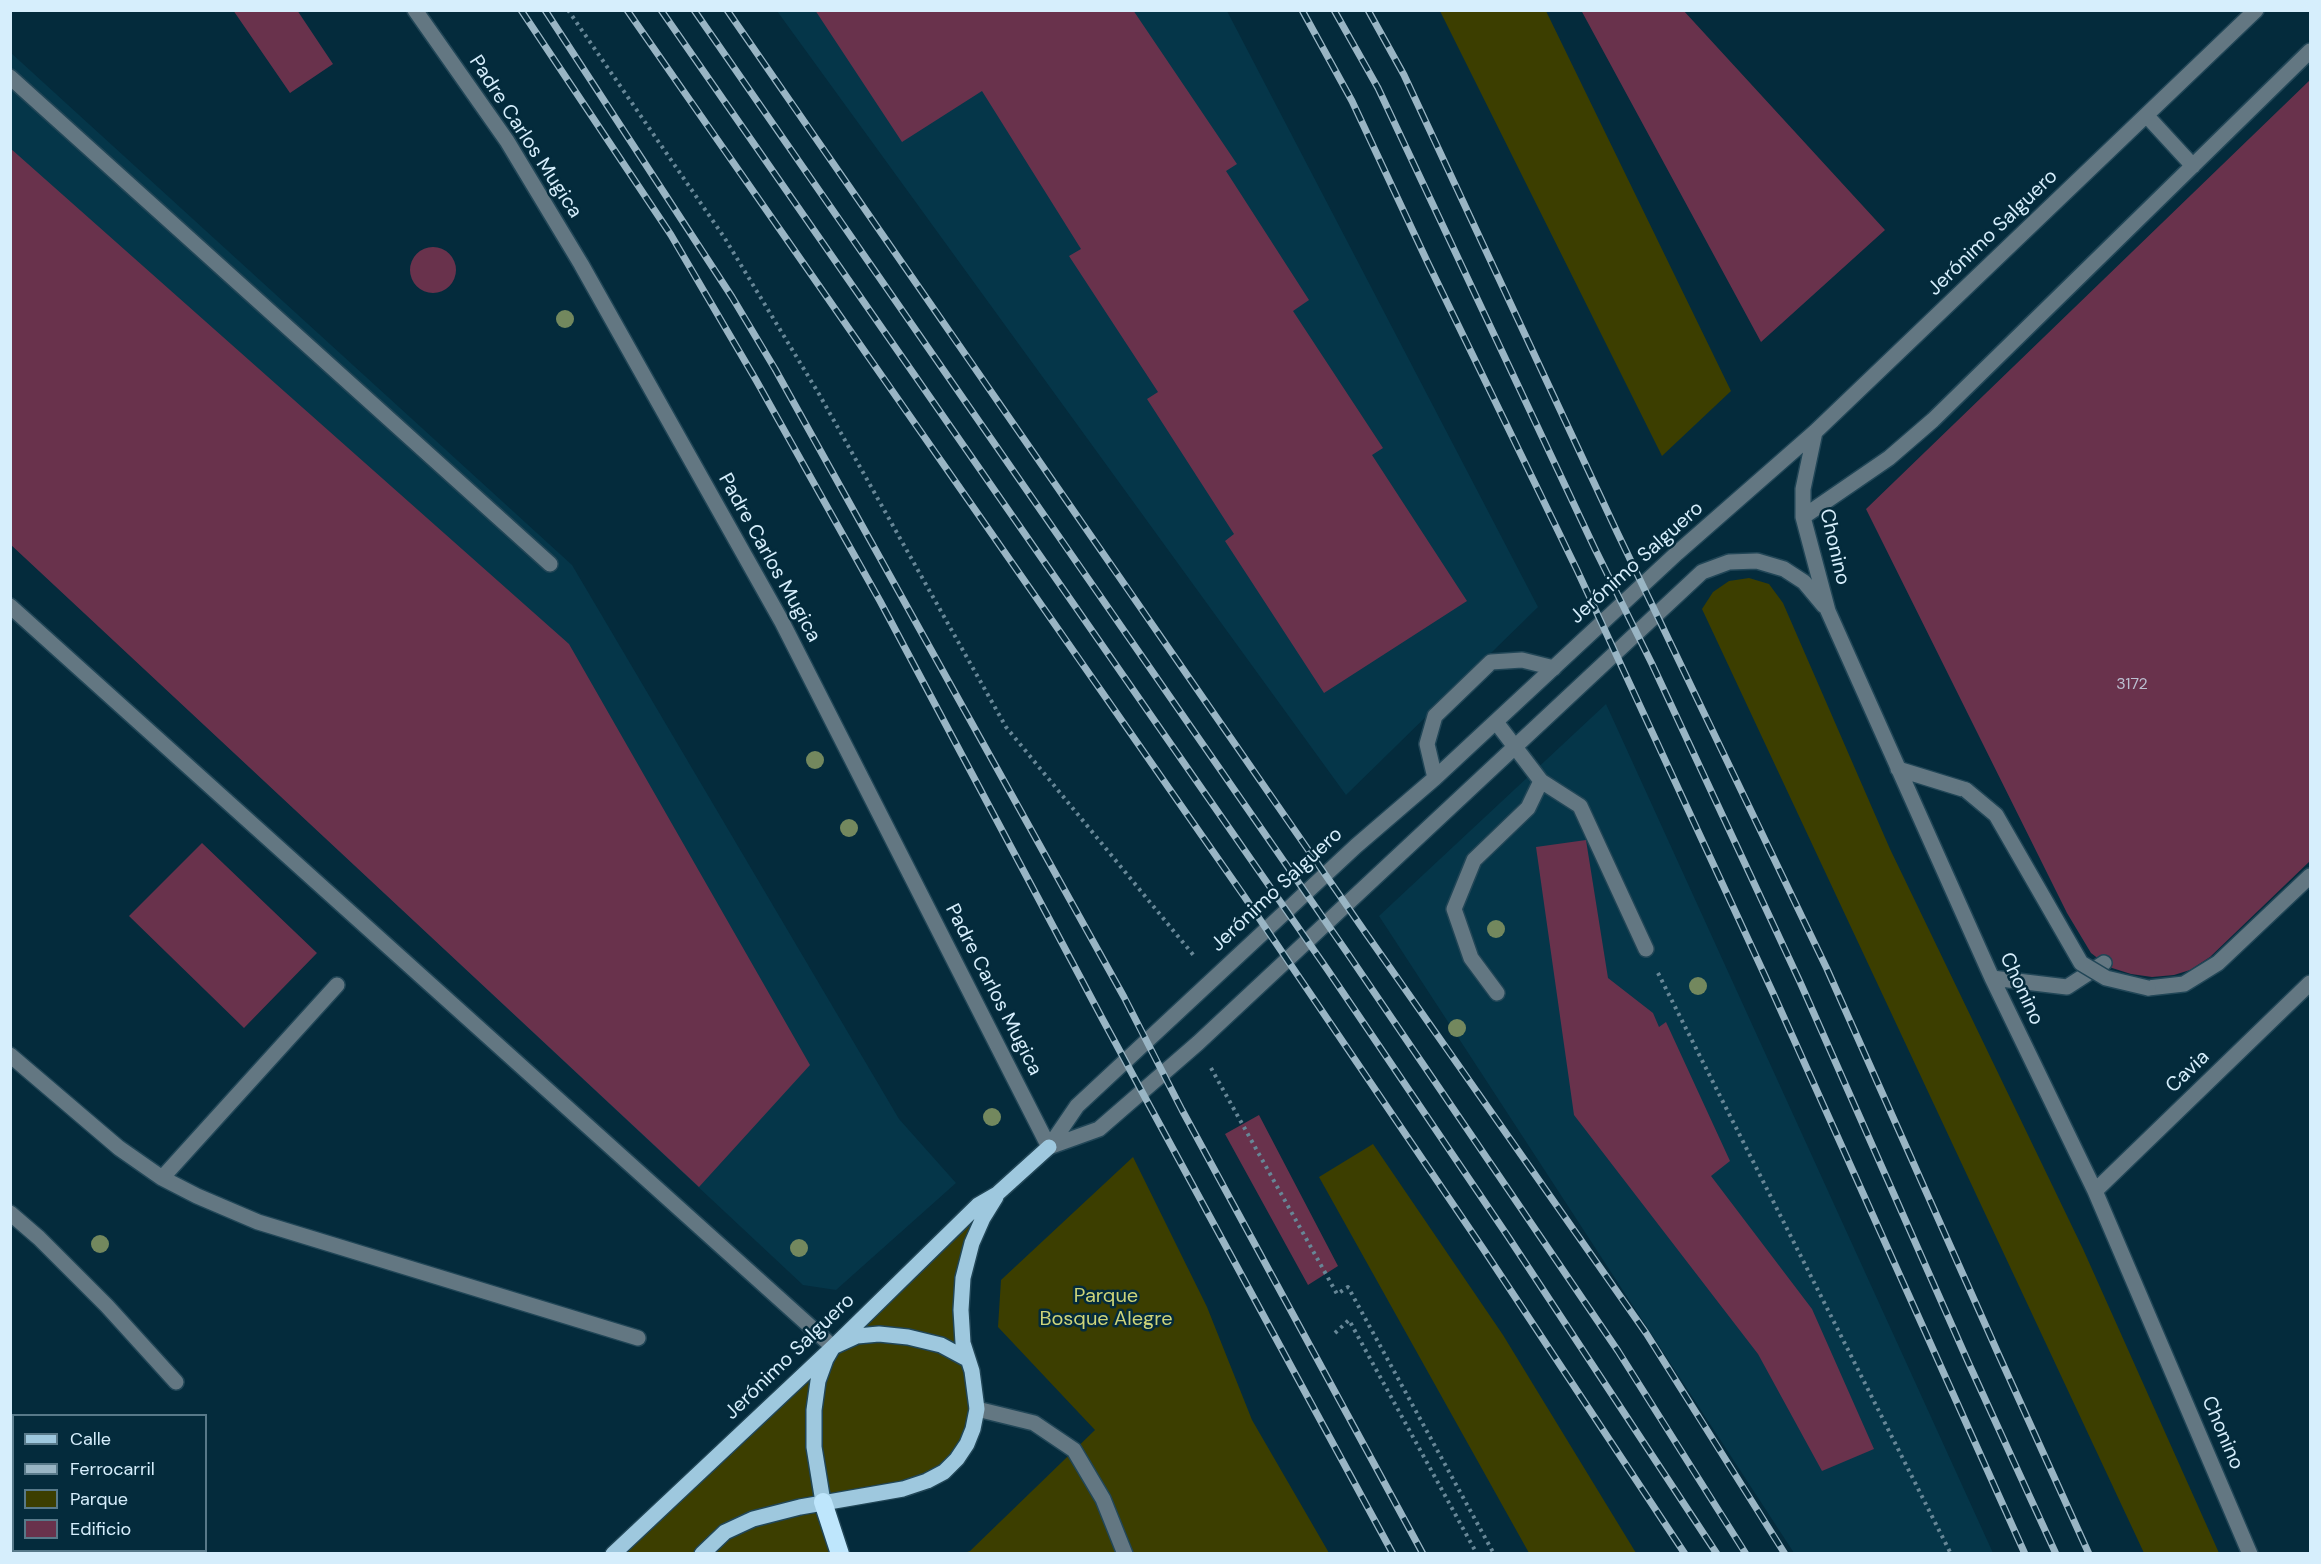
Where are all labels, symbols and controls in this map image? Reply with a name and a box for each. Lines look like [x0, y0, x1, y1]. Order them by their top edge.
street label: Padre Carlos Mugica [463, 51, 587, 223]
street label: Jerónimo Salguero [1923, 165, 2063, 301]
street label: Padre Carlos Mugica [713, 469, 825, 647]
street label: Jerónimo Salguero [1565, 497, 1709, 629]
street label: Chonino [1814, 507, 1854, 587]
house number: 3172 [2116, 675, 2148, 695]
street label: Jerónimo Salguero [1206, 823, 1348, 957]
street label: Padre Carlos Mugica [939, 900, 1047, 1080]
street label: Chonino [1994, 949, 2048, 1029]
street label: Cavia [2161, 1046, 2215, 1098]
park label: Parque Bosque Alegre [1039, 1285, 1173, 1332]
street label: Jerónimo Salguero [720, 1289, 860, 1425]
street label: Chonino [2196, 1393, 2248, 1473]
legend [12, 1414, 207, 1552]
text: Calle [70, 1427, 111, 1451]
text: Ferrocarril [70, 1457, 155, 1481]
text: Parque [70, 1487, 128, 1511]
text: Edificio [70, 1517, 131, 1541]

